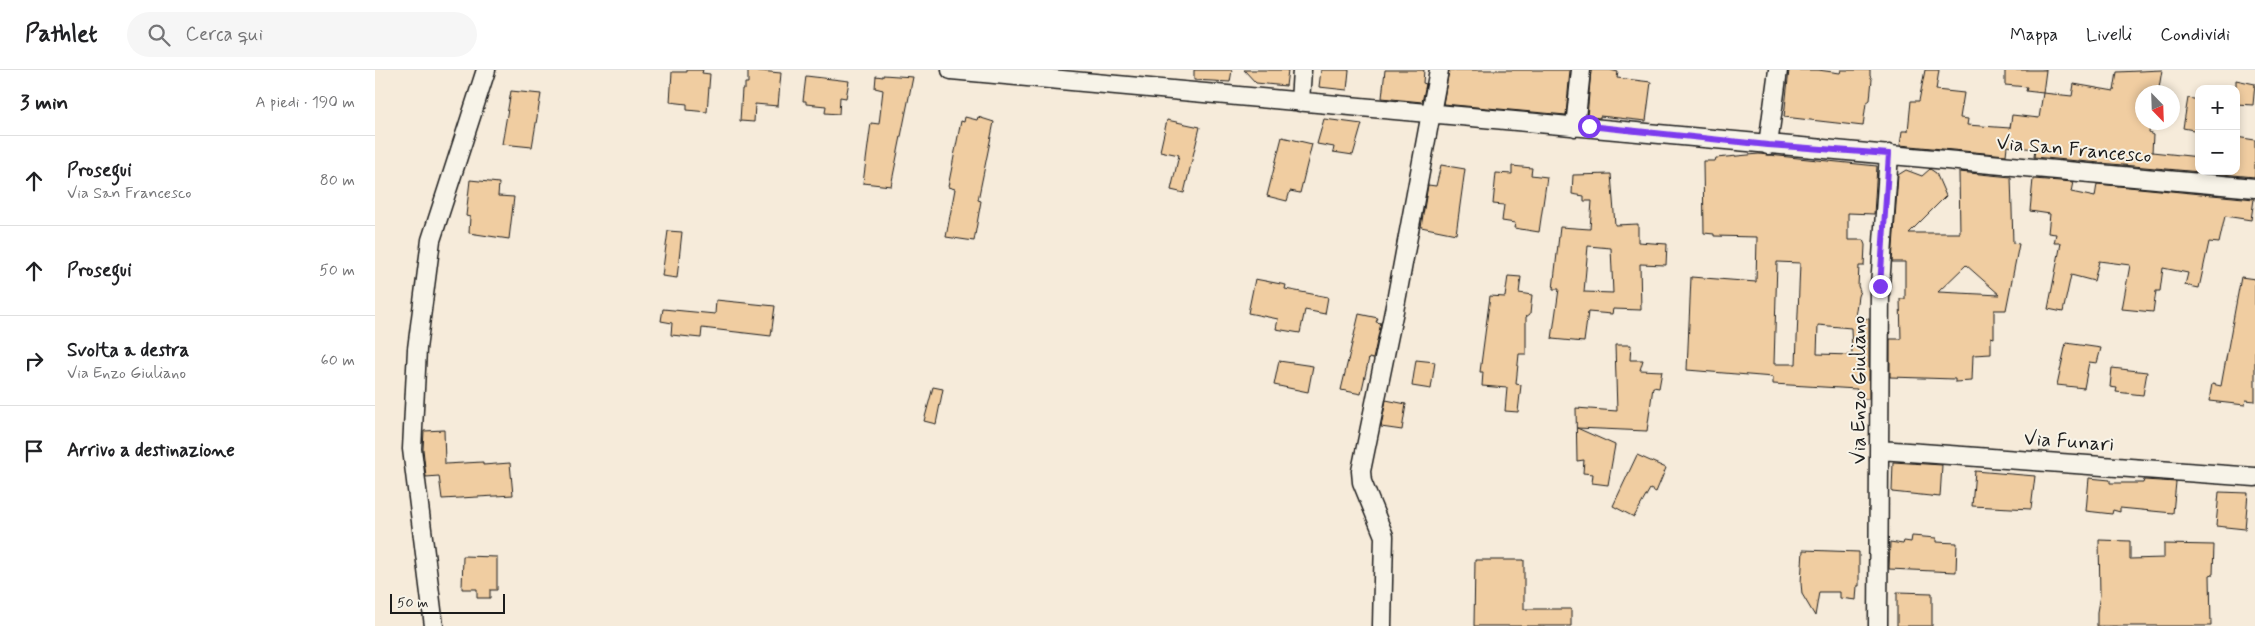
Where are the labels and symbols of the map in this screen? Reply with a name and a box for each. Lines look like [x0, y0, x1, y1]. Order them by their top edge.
north arrow [2135, 85, 2180, 130]
route start [1578, 115, 1601, 138]
street label: Via San Francesco [1995, 130, 2153, 170]
route end [1869, 275, 1892, 298]
street label: Via Enzo Giuliano [1846, 316, 1873, 464]
street label: Via Funari [2023, 425, 2115, 459]
scale bar [390, 591, 505, 614]

